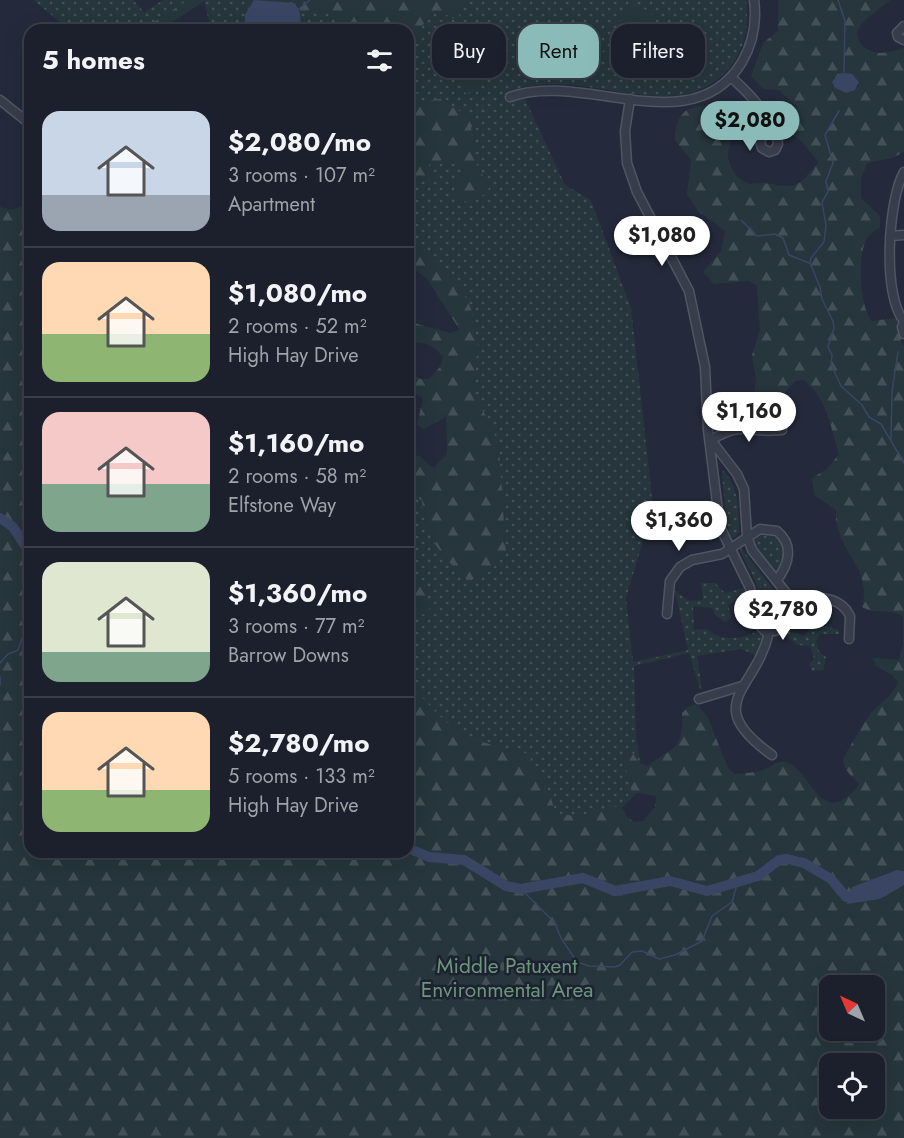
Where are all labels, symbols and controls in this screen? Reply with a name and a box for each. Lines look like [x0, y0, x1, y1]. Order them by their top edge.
chip: Buy [432, 24, 506, 78]
chip: Rent [518, 24, 599, 78]
chip: Filters [611, 24, 705, 78]
text: 5 homes [42, 41, 145, 79]
icon: filters [363, 44, 396, 77]
pin: $2,080 [701, 101, 799, 152]
text: $2,080 [714, 106, 786, 135]
text: $2,080/mo [228, 123, 371, 161]
icon: home [90, 135, 162, 207]
text: 3 rooms · 107 m² [228, 161, 375, 190]
text: Apartment [228, 190, 315, 219]
pin: $1,080 [613, 216, 711, 267]
text: $1,080 [628, 221, 696, 250]
text: $1,080/mo [228, 274, 367, 312]
icon: home [90, 286, 162, 358]
text: 2 rooms · 52 m² [228, 312, 367, 341]
text: High Hay Drive [228, 341, 358, 370]
pin: $1,160 [700, 392, 798, 443]
text: $1,160 [716, 397, 782, 426]
text: $1,160/mo [228, 424, 364, 462]
icon: home [90, 436, 162, 508]
text: 2 rooms · 58 m² [228, 462, 366, 491]
text: Elfstone Way [228, 491, 336, 520]
pin: $1,360 [630, 501, 728, 552]
text: $1,360 [645, 506, 713, 535]
text: $1,360/mo [228, 574, 367, 612]
icon: home [90, 586, 162, 658]
pin: $2,780 [734, 590, 832, 641]
text: $2,780 [748, 595, 818, 624]
text: 3 rooms · 77 m² [228, 612, 365, 641]
text: Barrow Downs [228, 641, 349, 670]
text: $2,780/mo [228, 724, 370, 762]
icon: home [90, 736, 162, 808]
text: 5 rooms · 133 m² [228, 762, 375, 791]
text: High Hay Drive [228, 791, 358, 820]
park label: Middle Patuxent Environmental Area [421, 951, 593, 1005]
north arrow [819, 975, 885, 1041]
map controls [819, 975, 885, 1119]
button: locate [819, 1053, 885, 1119]

